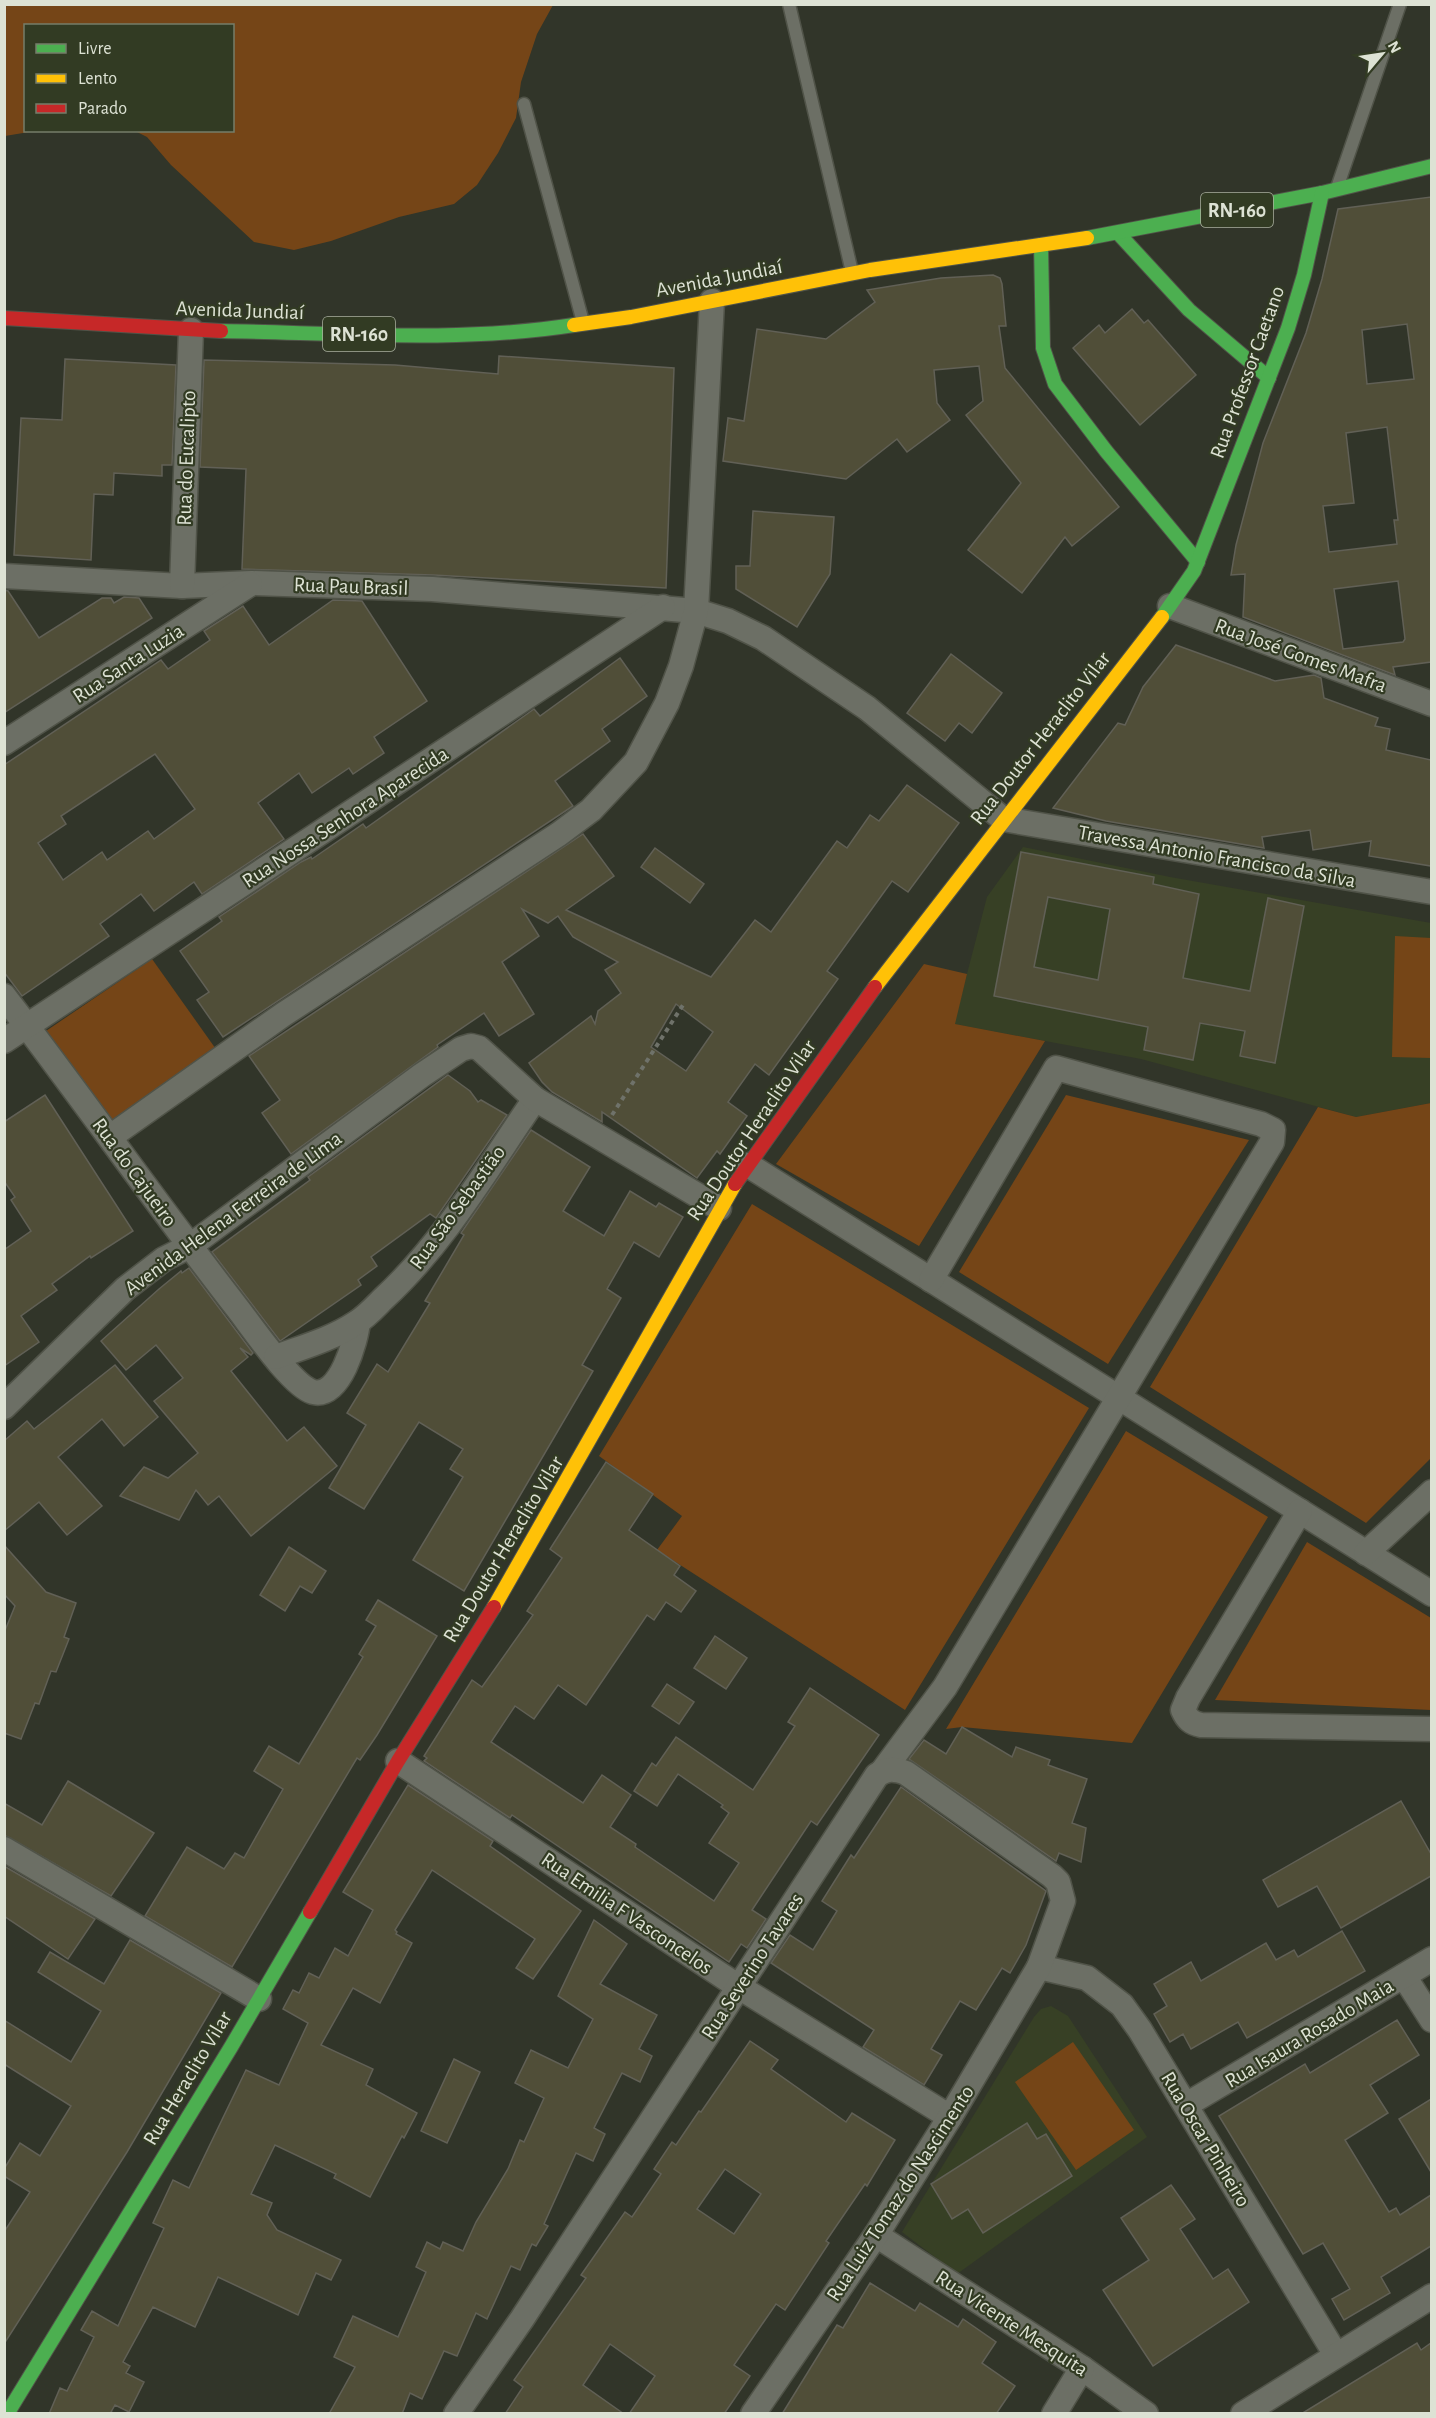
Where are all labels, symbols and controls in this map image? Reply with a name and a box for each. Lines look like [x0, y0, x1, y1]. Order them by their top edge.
legend [24, 24, 234, 132]
north arrow [1352, 24, 1412, 84]
text: N [1385, 38, 1404, 56]
text: Livre [78, 40, 112, 58]
text: Lento [78, 70, 117, 88]
text: Parado [78, 100, 127, 118]
road number: RN-160 [1201, 193, 1273, 227]
street label: Avenida Jundiaí [654, 256, 785, 301]
street label: Rua Professor Caetano [1207, 283, 1288, 461]
street label: Avenida Jundiaí [175, 298, 305, 323]
road number: RN-160 [323, 317, 395, 351]
street label: Rua do Eucalipto [174, 390, 199, 526]
street label: Rua Pau Brasil [293, 574, 409, 599]
street label: Rua José Gomes Mafra [1212, 615, 1390, 696]
street label: Rua Santa Luzia [69, 620, 188, 707]
street label: Rua Doutor Heraclito Vilar [966, 648, 1114, 829]
street label: Rua Nossa Senhora Aparecida [239, 743, 452, 892]
street label: Travessa Antonio Francisco da Silva [1077, 822, 1358, 891]
street label: Rua Doutor Heraclito Vilar [683, 1036, 820, 1225]
street label: Rua do Cajueiro [88, 1114, 181, 1230]
street label: Avenida Helena Ferreira de Lima [121, 1127, 346, 1299]
street label: Rua São Sebastião [406, 1142, 509, 1273]
street label: Rua Doutor Heraclito Vilar [440, 1452, 567, 1646]
street label: Rua Emilia F Vasconcelos [537, 1848, 716, 1978]
street label: Rua Severino Tavares [697, 1889, 807, 2043]
street label: Rua Isaura Rosado Maia [1221, 1975, 1397, 2092]
street label: Rua Heraclito Vilar [139, 2008, 236, 2149]
street label: Rua Oscar Pinheiro [1157, 2068, 1254, 2210]
street label: Rua Luiz Tomaz do Nascimento [823, 2082, 978, 2305]
street label: Rua Vicente Mesquita [932, 2266, 1092, 2381]

